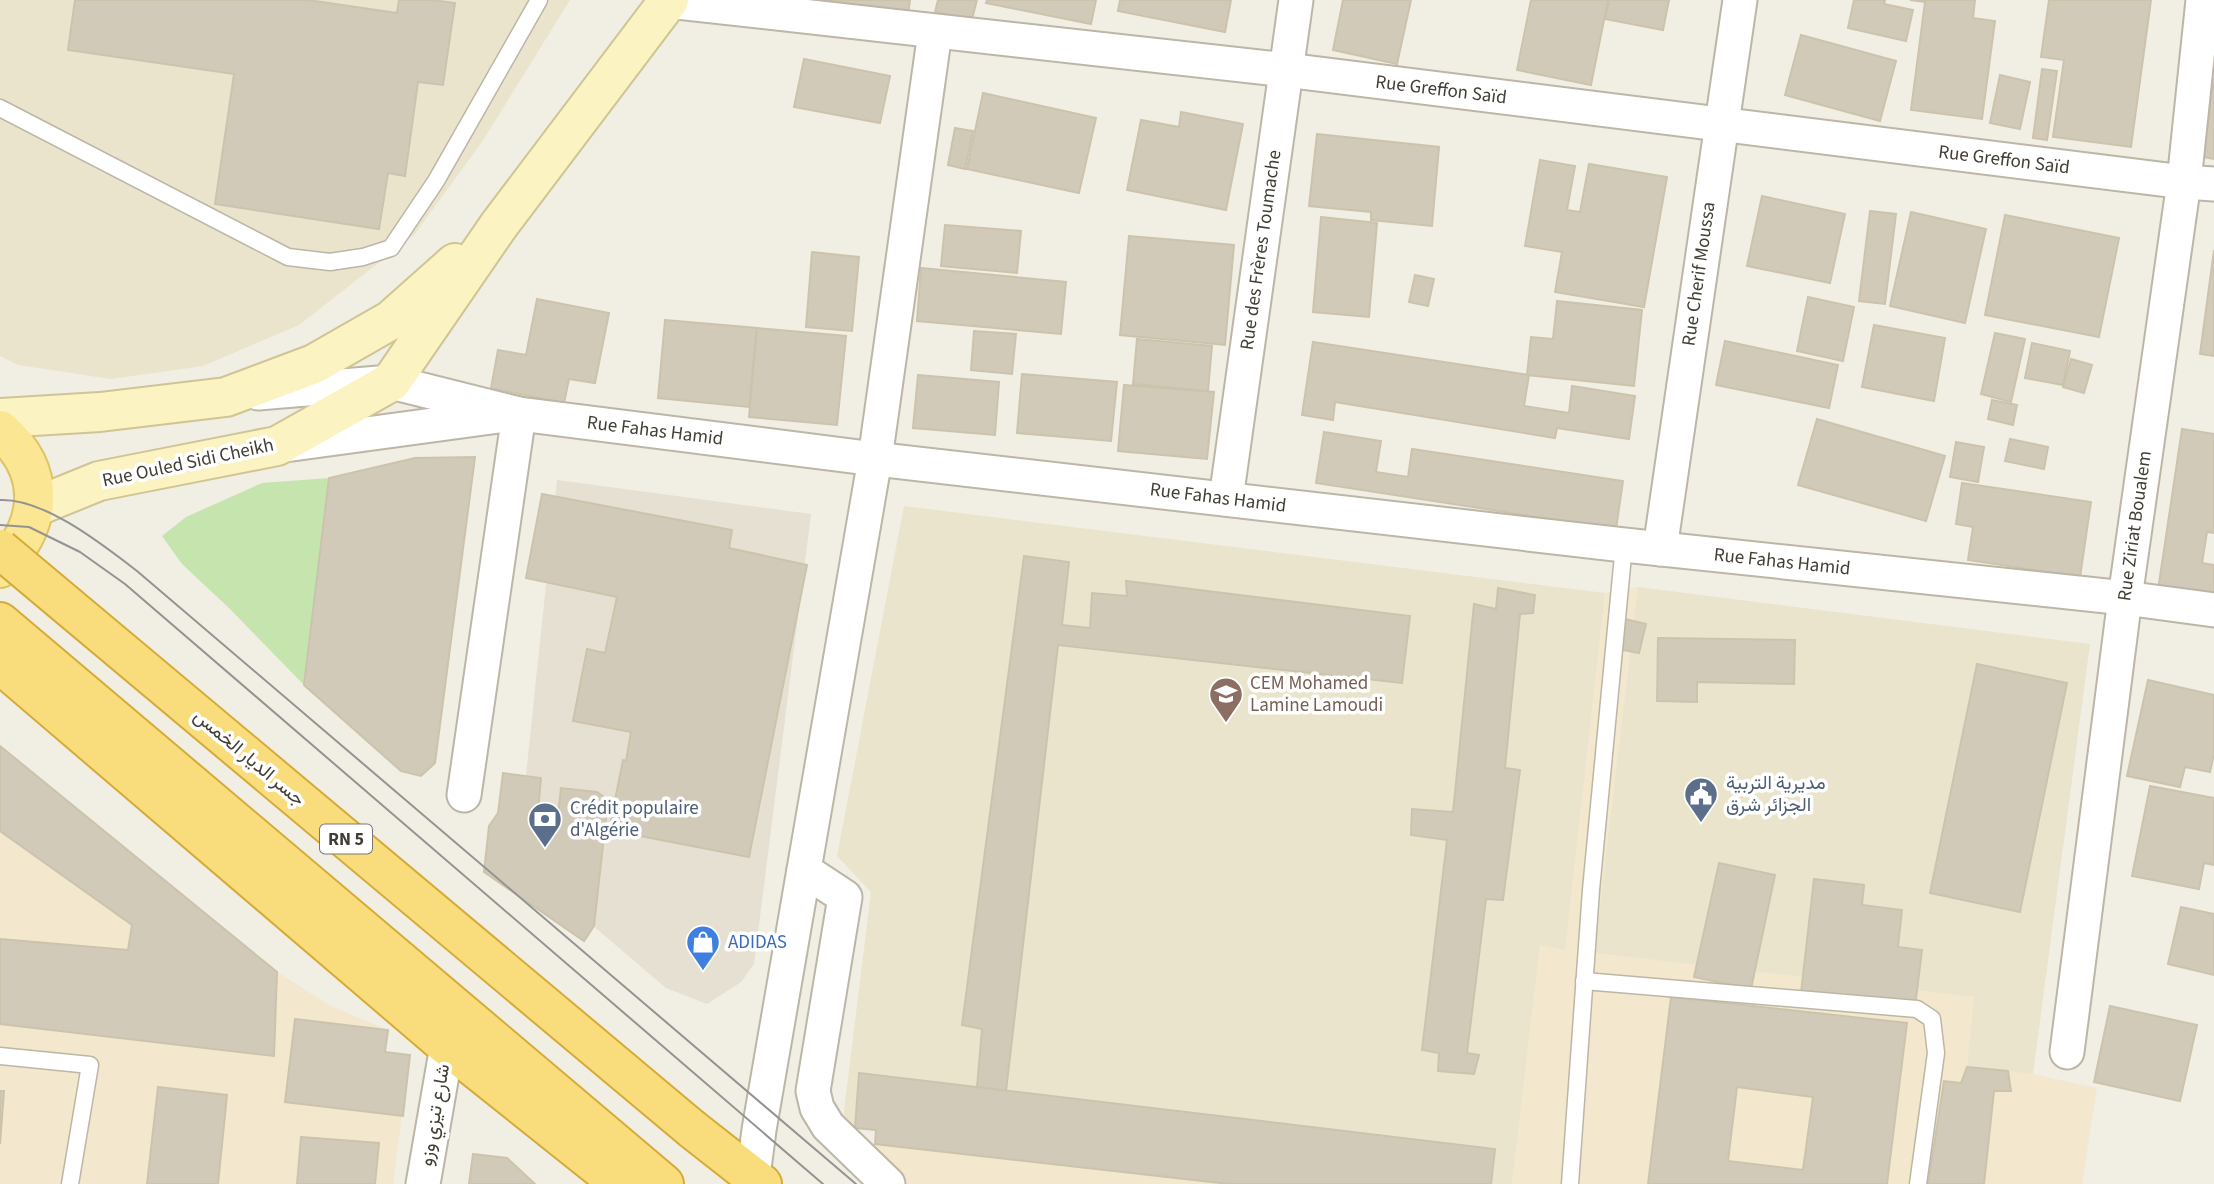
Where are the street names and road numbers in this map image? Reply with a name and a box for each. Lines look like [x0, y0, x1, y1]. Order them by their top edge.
street label: Rue Greffon Saïd [1374, 69, 1508, 111]
street label: Rue Greffon Saïd [1937, 139, 2071, 181]
street label: Rue des Frères Toumache [1234, 148, 1288, 352]
street label: Rue Cherif Moussa [1676, 200, 1722, 348]
street label: Rue Fahas Hamid [585, 409, 725, 453]
street label: Rue Ouled Sidi Cheikh [100, 432, 276, 494]
street label: Rue Ziriat Boualem [2111, 449, 2159, 603]
street label: Rue Fahas Hamid [1148, 476, 1288, 520]
street label: Rue Fahas Hamid [1712, 541, 1852, 583]
street label: جسر الديار الخمس [187, 703, 311, 813]
road number: RN 5 [320, 824, 372, 854]
street label: شارع تيزي وزو [413, 1062, 458, 1168]

